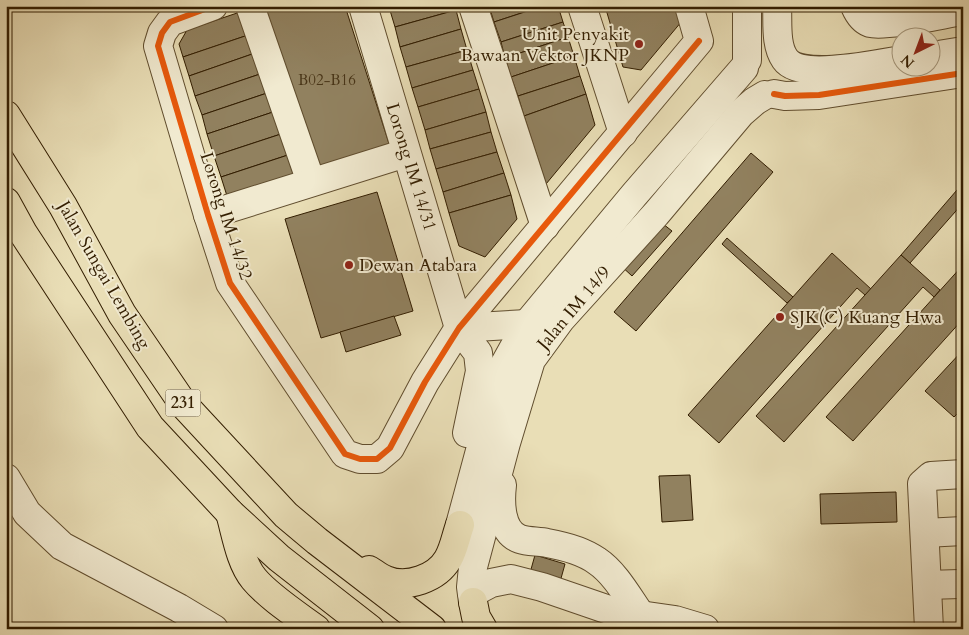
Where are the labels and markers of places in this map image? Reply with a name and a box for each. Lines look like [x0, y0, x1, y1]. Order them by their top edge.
place label: Unit Penyakit Bawaan Vektor JKNP [461, 22, 629, 68]
marker: Unit Penyakit Bawaan Vektor JKNP [633, 38, 645, 50]
place label: Dewan Atabara [359, 253, 477, 278]
marker: Dewan Atabara [343, 259, 355, 271]
place label: SJK(C) Kuang Hwa [790, 305, 942, 330]
marker: SJK(C) Kuang Hwa [774, 311, 786, 323]

